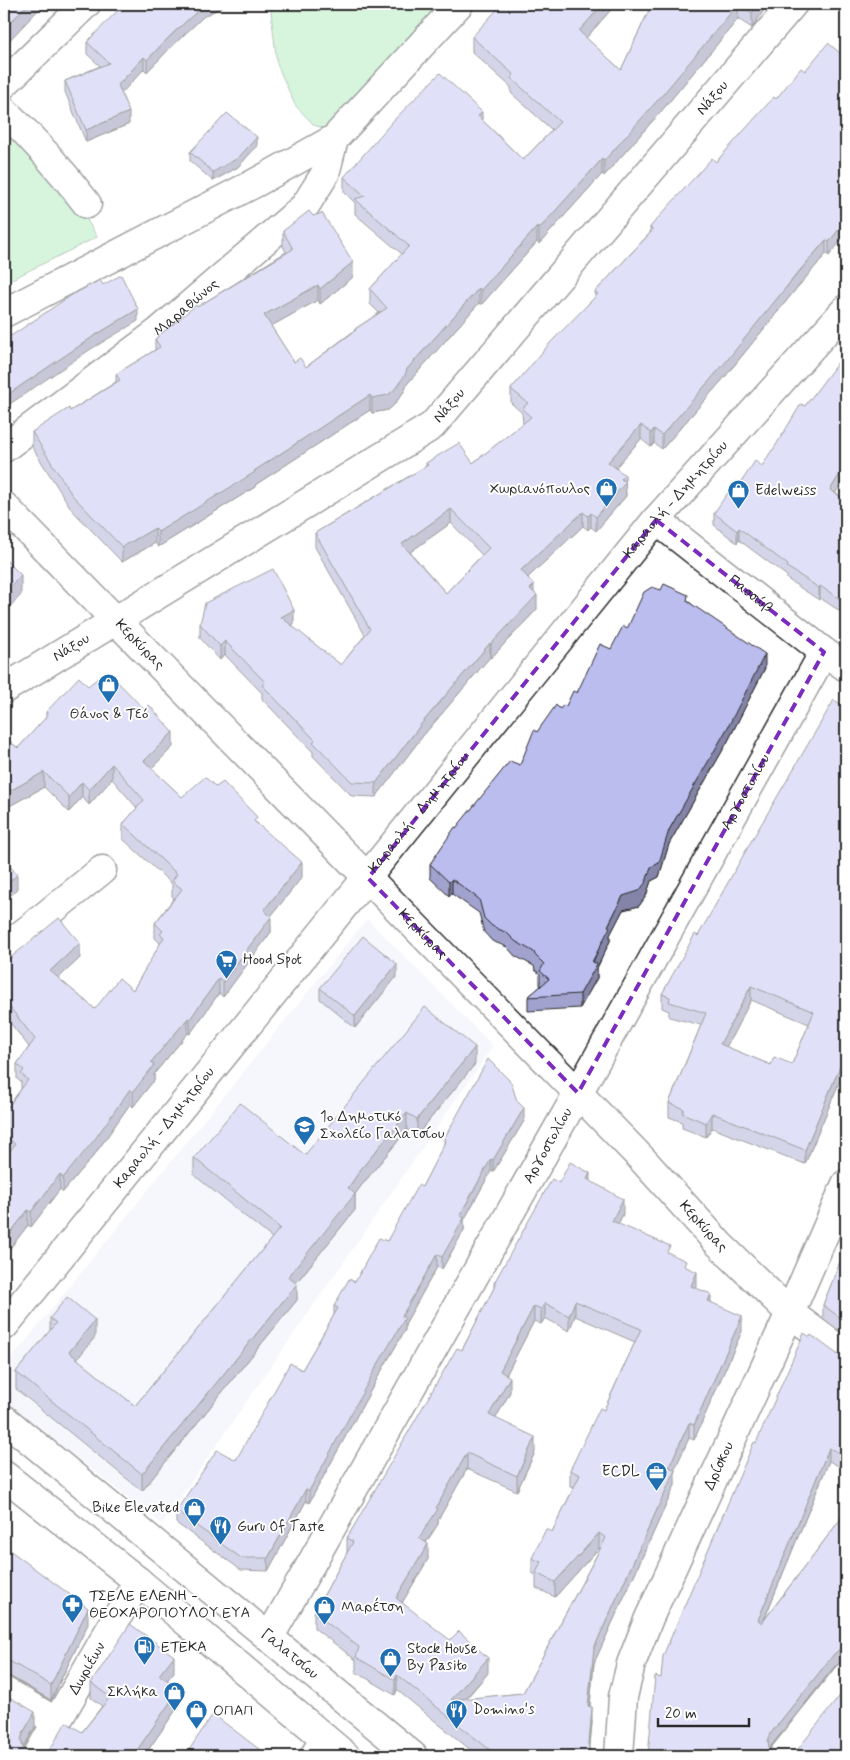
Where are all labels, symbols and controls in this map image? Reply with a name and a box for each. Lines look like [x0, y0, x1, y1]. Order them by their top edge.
street label: Νάξου [692, 76, 733, 120]
street label: Μαραθώνος [149, 274, 223, 341]
street label: Νάξου [429, 384, 470, 427]
street label: Καραολή - Δημητρίου [619, 436, 733, 563]
shop icon: Χωριανόπουλος [594, 477, 618, 508]
place label: Χωριανόπουλος [490, 479, 590, 499]
shop icon: Edelweiss [727, 479, 751, 510]
place label: Edelweiss [755, 481, 817, 501]
street label: Πασσώβ [724, 570, 777, 618]
street label: Κερκύρας [110, 615, 169, 675]
street label: Νάξου [49, 629, 94, 667]
shop icon: Θάνος & Τεό [97, 673, 121, 704]
place label: Θάνος & Τεό [70, 704, 149, 724]
street label: Καραολή - Δημητρίου [364, 748, 474, 878]
street label: Αργοστολίου [717, 750, 775, 834]
street label: Κερκύρας [394, 905, 452, 964]
supermarket icon: Hood Spot [215, 948, 239, 979]
place label: Hood Spot [243, 950, 302, 970]
street label: Καραολή - Δημητρίου [109, 1063, 220, 1192]
street label: Αργοστολίου [519, 1104, 578, 1187]
place label: 1ο Δημοτικό Σχολείο Γαλατσίου [320, 1107, 445, 1144]
school or university icon: 1ο Δημοτικό Σχολείο Γαλατσίου [292, 1114, 316, 1145]
street label: Κερκύρας [674, 1196, 732, 1257]
street label: Δρίσκου [699, 1438, 739, 1493]
office icon: ECDL [644, 1460, 668, 1491]
place label: ECDL [602, 1462, 640, 1482]
shop icon: Bike Elevated [183, 1496, 207, 1527]
place label: Bike Elevated [92, 1498, 179, 1518]
restaurant icon: Guru Of Taste [209, 1515, 233, 1546]
place label: Guru Of Taste [237, 1517, 325, 1537]
place label: ΤΣΕΛΕ ΕΛΕΝΗ - ΘΕΟΧΑΡΟΠΟΥΛΟΥ ΕΥΑ [89, 1586, 250, 1623]
pharmacy icon: ΤΣΕΛΕ ΕΛΕΝΗ - ΘΕΟΧΑΡΟΠΟΥΛΟΥ ΕΥΑ [61, 1593, 85, 1624]
shop icon: Μαρέτση [313, 1595, 337, 1626]
place label: Μαρέτση [341, 1597, 404, 1617]
street label: Γαλατσίου [256, 1625, 323, 1684]
fuel station icon: ΕΤΕΚΑ [133, 1635, 157, 1666]
place label: ΕΤΕΚΑ [161, 1637, 207, 1657]
street label: Δωριέων [64, 1638, 111, 1699]
place label: Stock House By Pasito [407, 1639, 478, 1676]
shop icon: Stock House By Pasito [379, 1646, 403, 1677]
shop icon: Σκλήκα [162, 1680, 186, 1711]
place label: Σκλήκα [107, 1682, 158, 1702]
scale bar [658, 1695, 749, 1727]
restaurant icon: Domino's [445, 1698, 469, 1729]
shop icon: ΟΠΑΠ [185, 1699, 209, 1730]
place label: Domino's [473, 1700, 535, 1720]
place label: ΟΠΑΠ [213, 1701, 253, 1721]
text: 20 m [665, 1704, 697, 1724]

